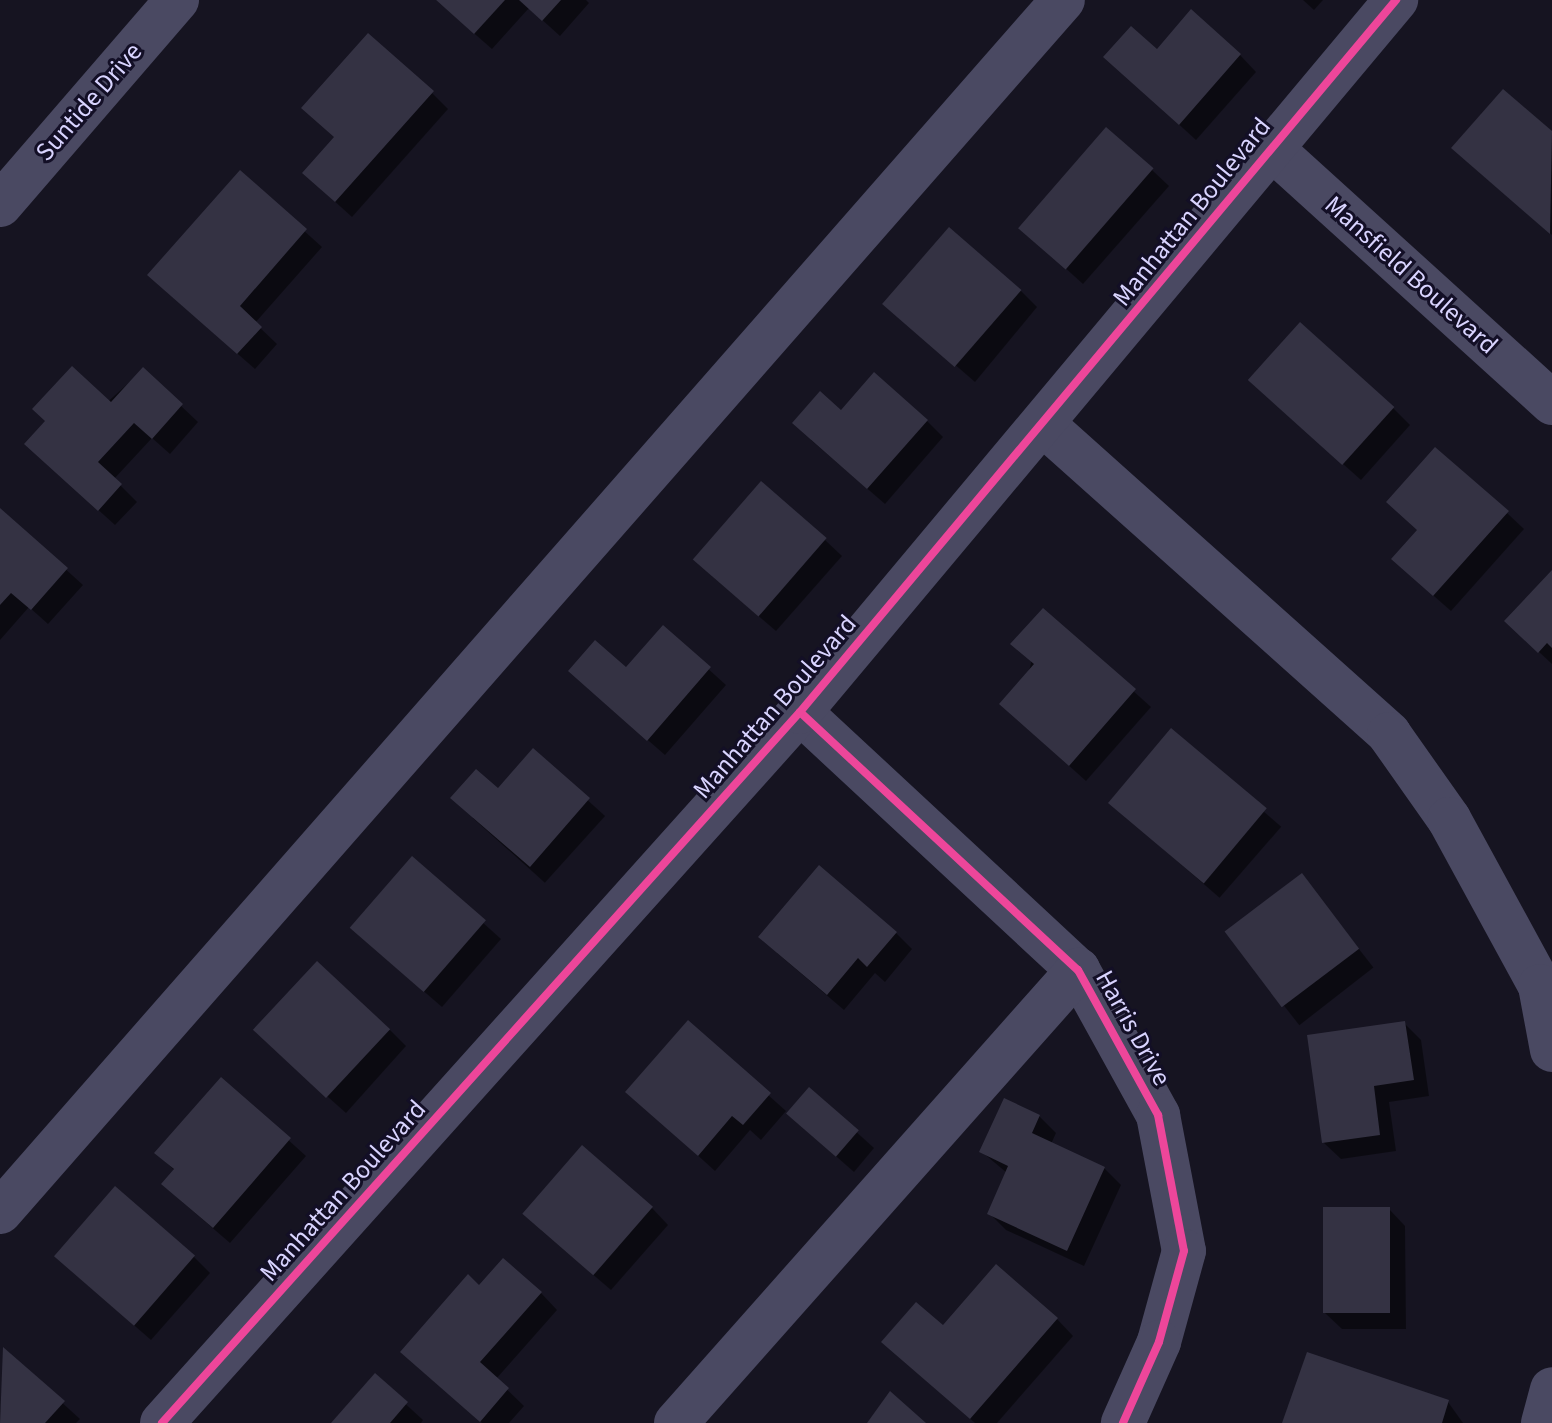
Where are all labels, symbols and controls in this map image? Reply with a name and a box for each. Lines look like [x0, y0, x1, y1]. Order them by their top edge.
street label: Suntide Drive [29, 37, 149, 167]
street label: Manhattan Boulevard [1106, 112, 1278, 312]
street label: Mansfield Boulevard [1318, 189, 1504, 361]
street label: Manhattan Boulevard [687, 609, 863, 805]
street label: Harris Drive [1089, 965, 1177, 1091]
street label: Manhattan Boulevard [253, 1094, 433, 1288]

